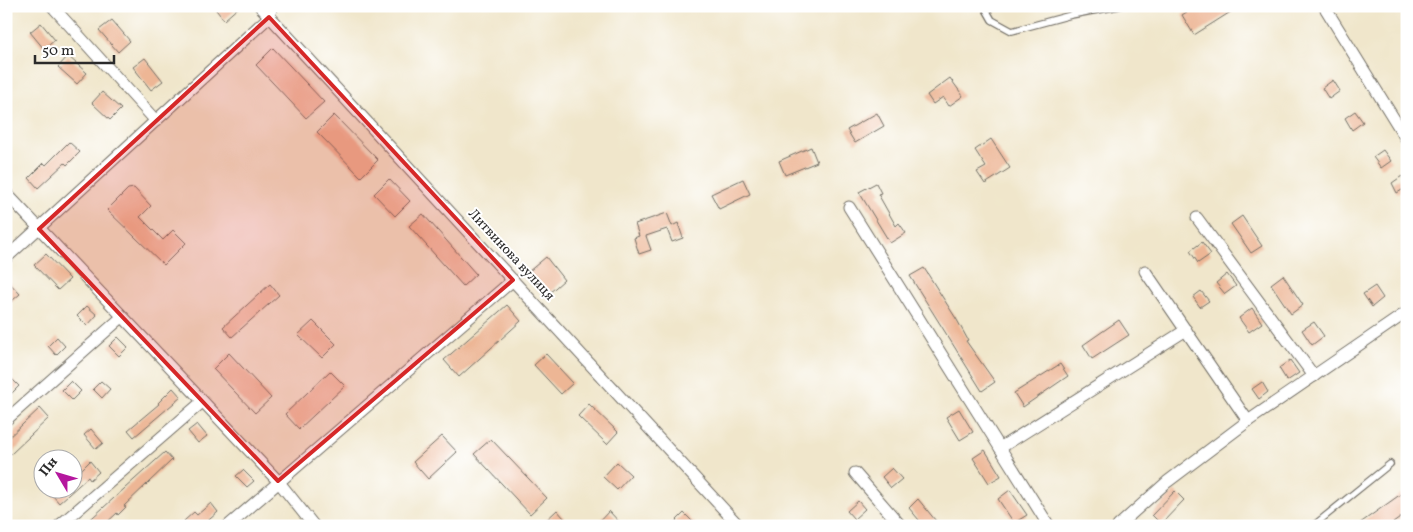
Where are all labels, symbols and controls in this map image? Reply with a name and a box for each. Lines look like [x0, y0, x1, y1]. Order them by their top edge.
scale bar [35, 32, 114, 64]
text: 50 m [42, 41, 74, 62]
street label: Литвинова вулиця [463, 205, 559, 305]
north arrow [32, 450, 82, 500]
text: Пн [35, 453, 63, 481]

